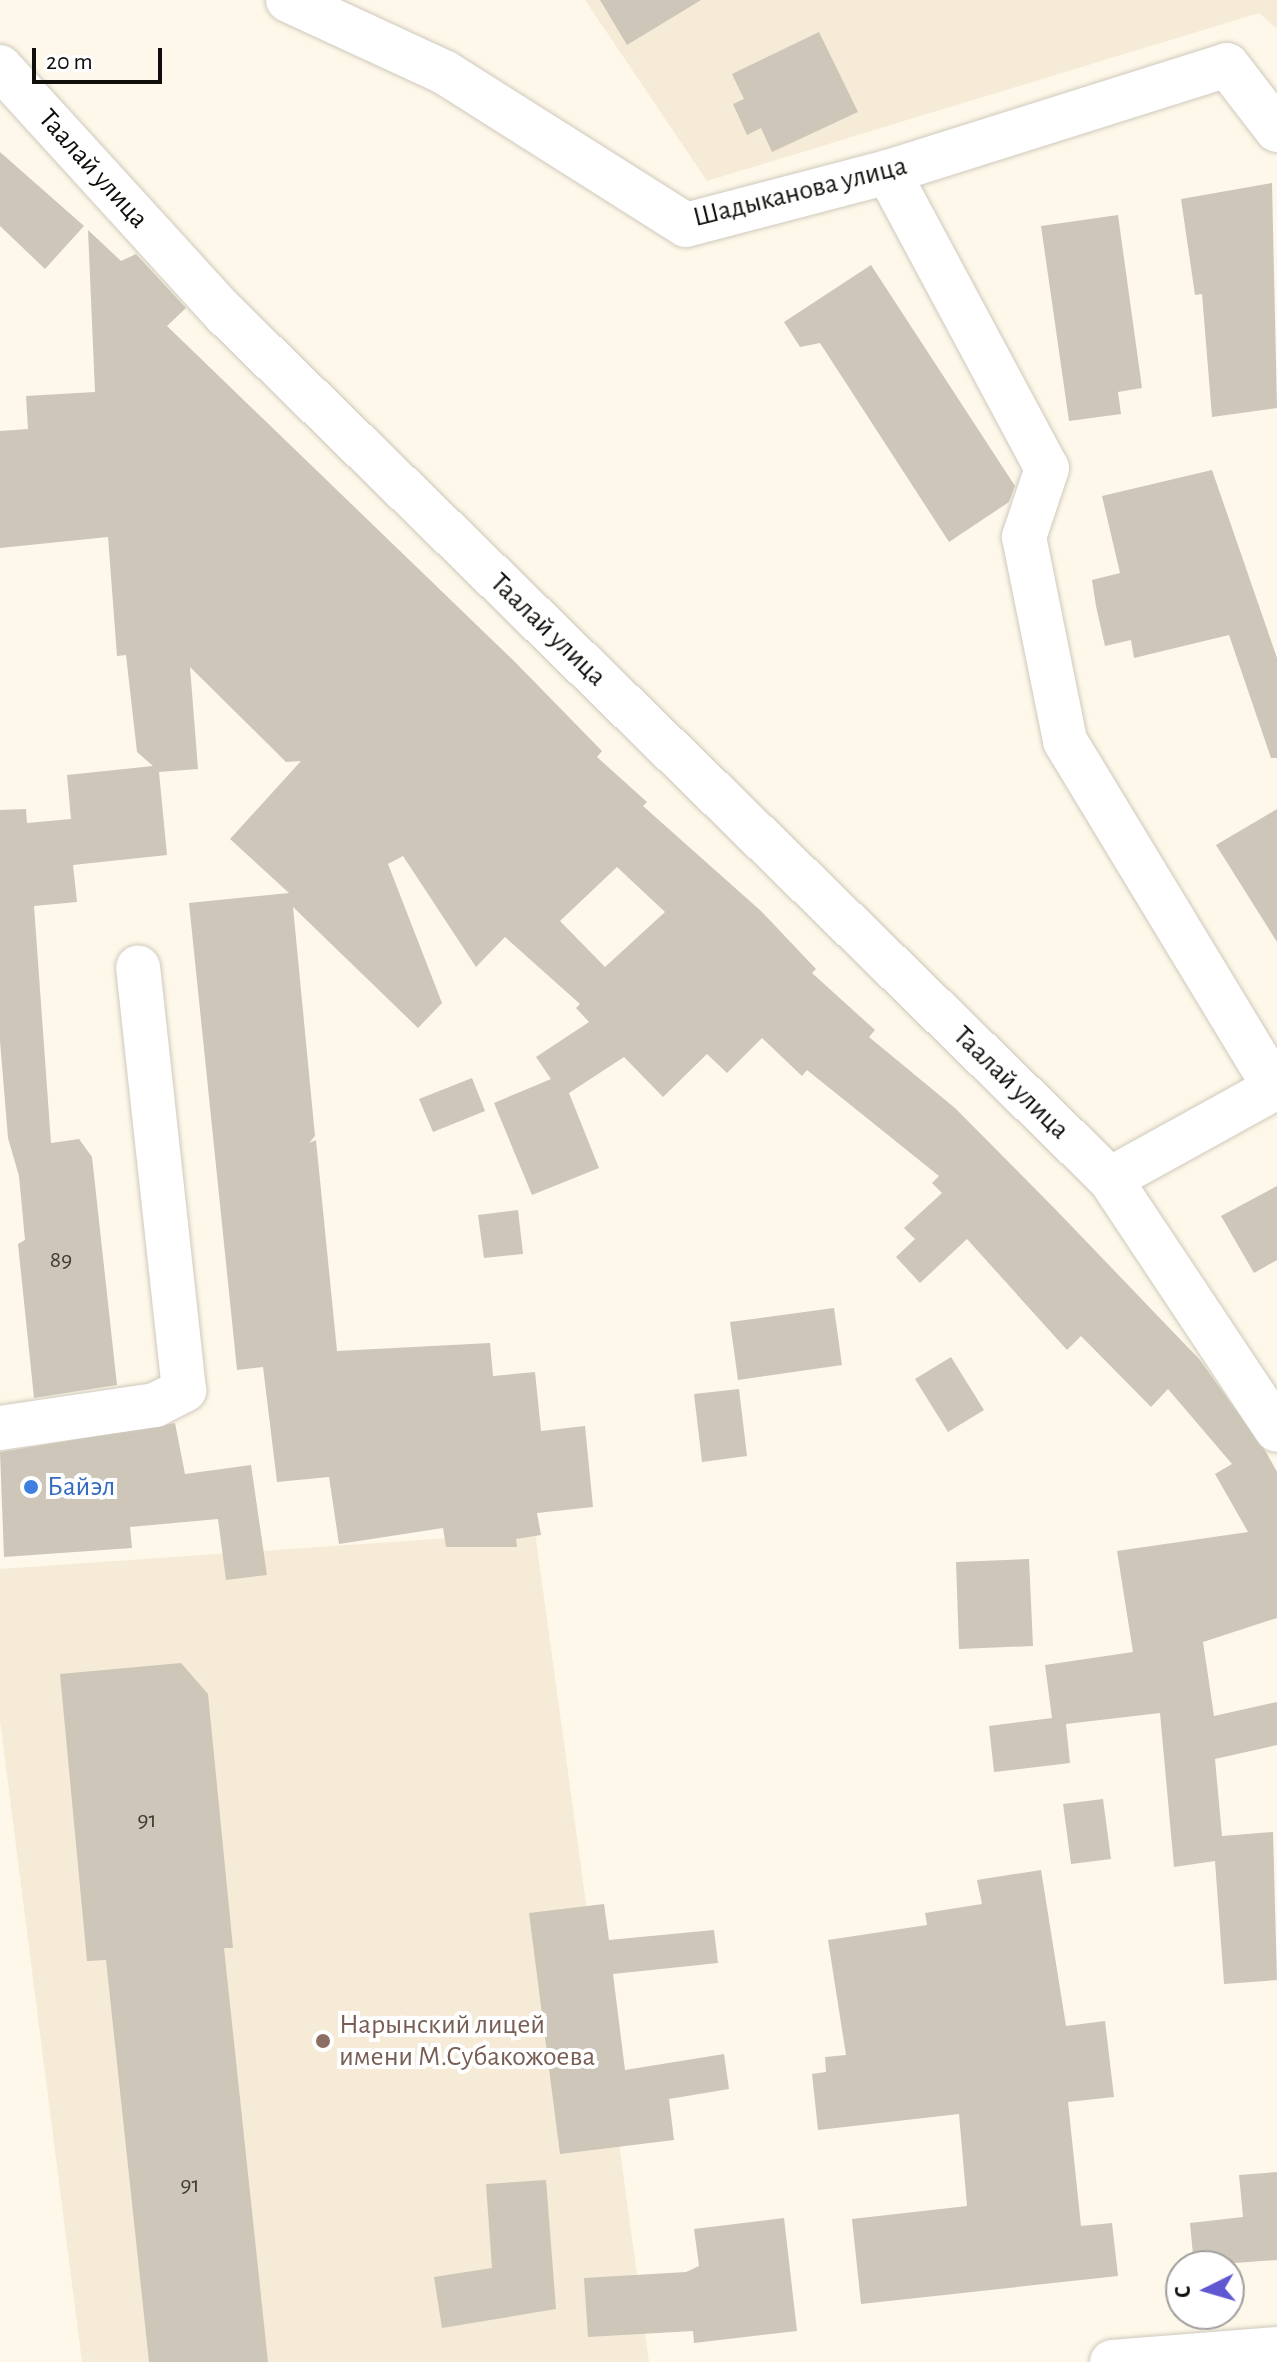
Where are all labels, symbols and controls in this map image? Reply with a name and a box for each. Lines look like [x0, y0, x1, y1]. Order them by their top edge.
scale bar [36, 32, 166, 82]
text: 20 m [46, 50, 93, 74]
street label: Таалай улица [31, 103, 155, 235]
street label: Шадыканова улица [690, 149, 910, 235]
street label: Таалай улица [483, 566, 613, 694]
street label: Таалай улица [946, 1019, 1076, 1147]
house number: 89 [50, 1247, 72, 1275]
place label: Байэл [47, 1470, 115, 1504]
marker: Байэл [22, 1478, 40, 1496]
house number: 91 [137, 1807, 157, 1835]
place label: Нарынский лицей имени М.Субакожоева [339, 2008, 595, 2074]
marker: Нарынский лицей имени М.Субакожоева [314, 2032, 332, 2050]
house number: 91 [180, 2172, 200, 2200]
north arrow [1165, 2250, 1245, 2330]
text: С [1172, 2285, 1195, 2299]

